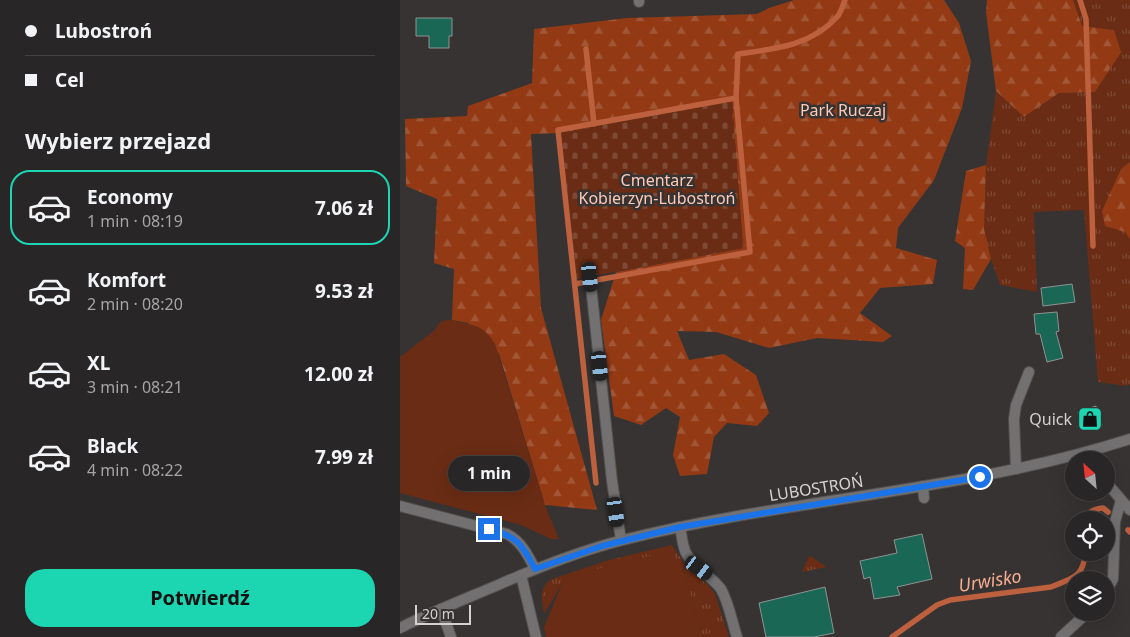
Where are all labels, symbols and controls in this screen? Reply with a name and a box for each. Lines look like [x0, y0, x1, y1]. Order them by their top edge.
text: Lubostroń [55, 18, 152, 44]
text: Cel [55, 67, 84, 93]
park label: Park Ruczaj [800, 99, 886, 121]
text: Wybierz przejazd [25, 125, 211, 155]
park label: Cmentarz Kobierzyn-Lubostroń [579, 169, 736, 209]
text: Economy [87, 184, 173, 210]
icon: car [27, 185, 72, 230]
text: 7.06 zł [315, 195, 373, 221]
text: 1 min · 08:19 [87, 210, 183, 232]
car [580, 261, 599, 293]
text: Komfort [87, 267, 166, 293]
icon: car [27, 268, 72, 313]
text: 9.53 zł [315, 278, 373, 304]
text: 2 min · 08:20 [87, 293, 183, 315]
text: XL [87, 350, 110, 376]
car [590, 350, 609, 382]
icon: car [27, 351, 72, 396]
text: 12.00 zł [304, 361, 373, 387]
text: 3 min · 08:21 [87, 376, 183, 398]
shop icon: Quick [1077, 406, 1103, 432]
place label: Quick [1029, 408, 1072, 430]
text: Black [87, 433, 138, 459]
icon: car [27, 434, 72, 479]
text: 7.99 zł [315, 444, 373, 470]
north arrow [1065, 451, 1115, 501]
map controls [1065, 451, 1115, 621]
callout: 1 min [448, 456, 530, 492]
text: 4 min · 08:22 [87, 459, 183, 481]
text: 1 min [467, 462, 511, 484]
route start [969, 466, 991, 488]
street label: LUBOSTROŃ [767, 470, 865, 506]
car [606, 496, 625, 528]
button: locate [1065, 511, 1115, 561]
route end [478, 518, 500, 540]
car [682, 553, 715, 583]
water label: Urwisko [957, 563, 1023, 597]
button: Potwierdź [25, 569, 375, 627]
button: layers [1065, 571, 1115, 621]
scale bar [415, 602, 471, 625]
text: 20 m [422, 604, 455, 623]

